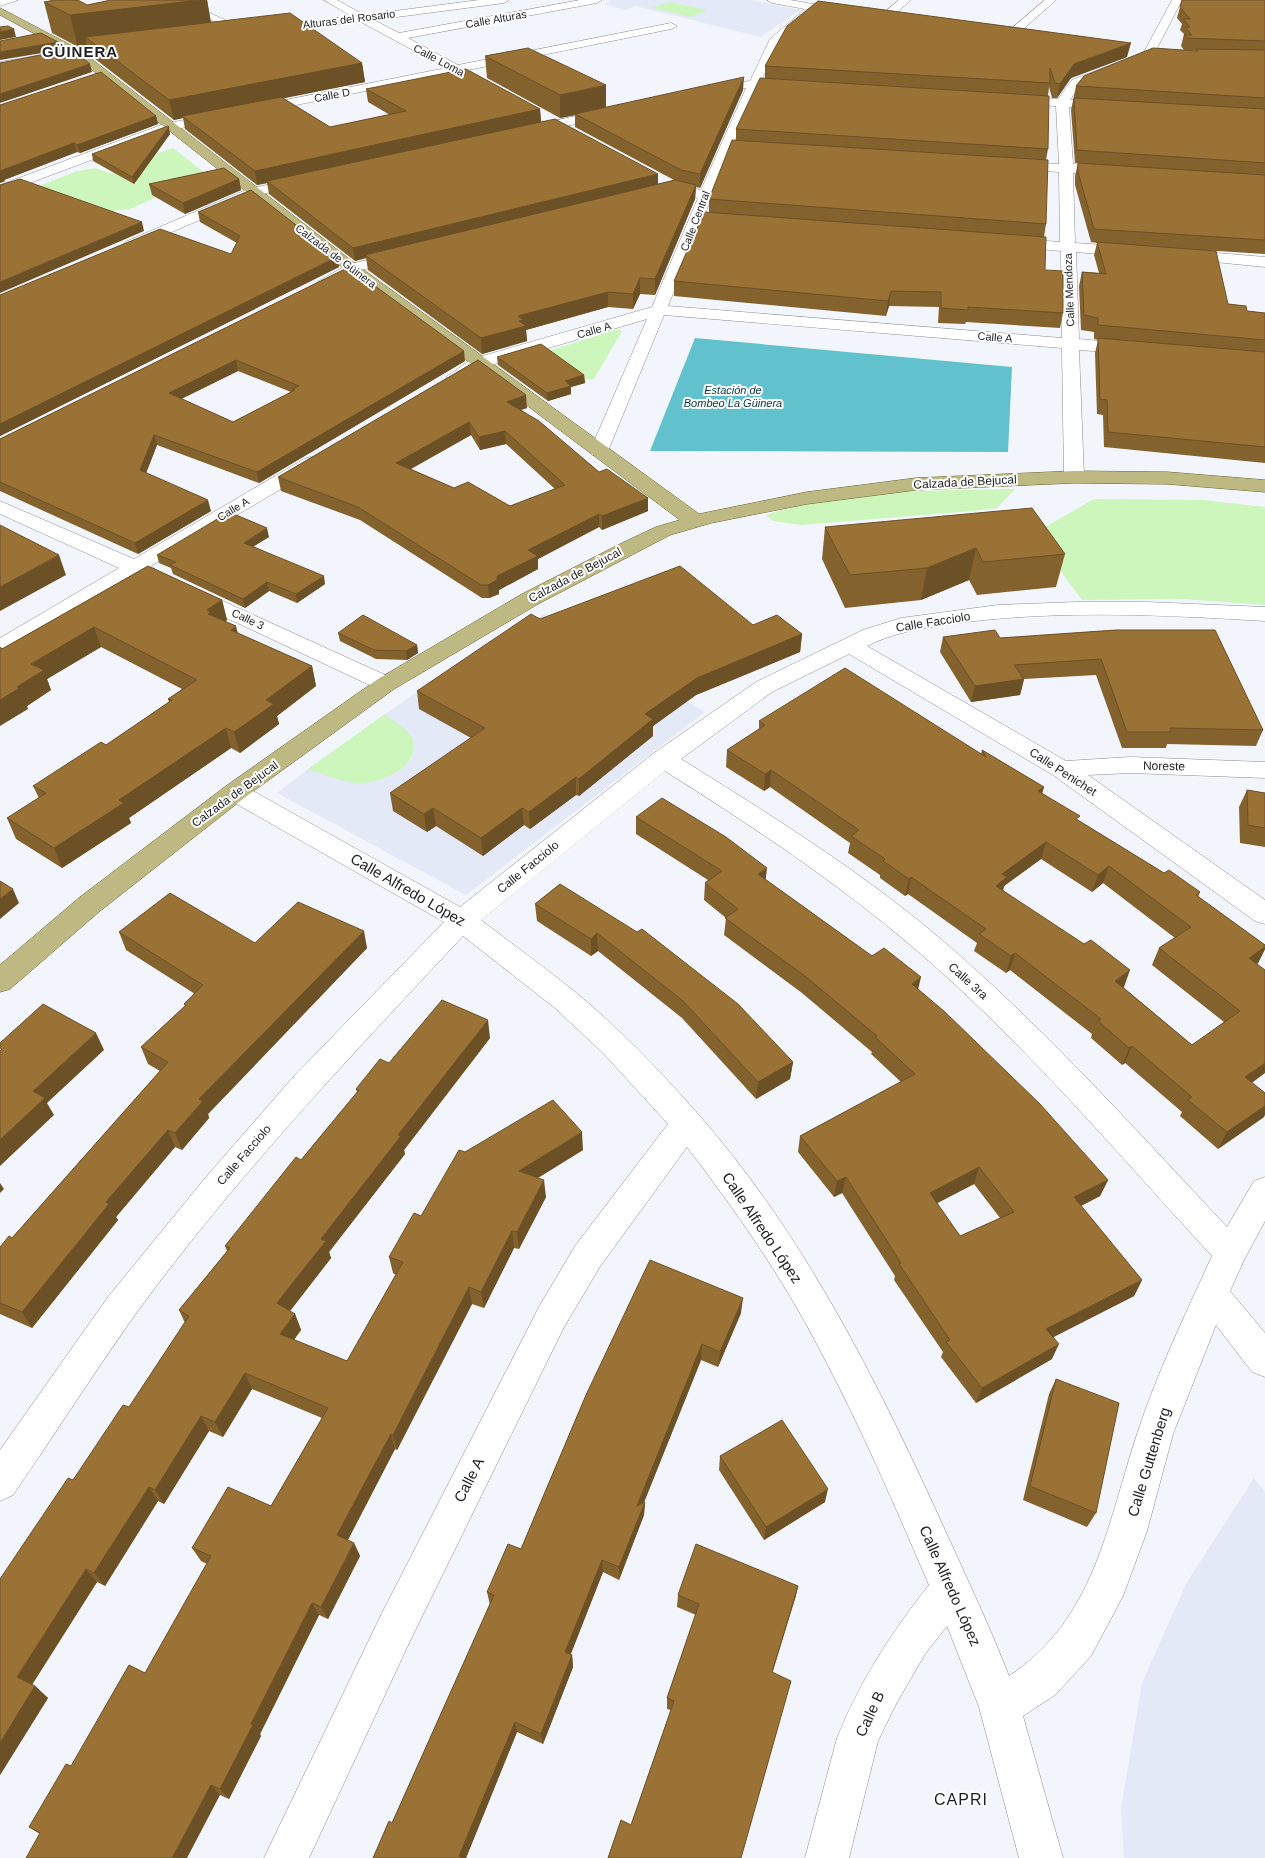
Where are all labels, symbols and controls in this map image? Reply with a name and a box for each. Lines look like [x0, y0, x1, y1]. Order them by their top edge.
street label: Alturas del Rosario [302, 7, 396, 31]
street label: Calle Alturas [465, 8, 528, 30]
street label: Calle Loma [412, 42, 467, 79]
district label: GÜINERA [42, 43, 118, 60]
street label: Calle D [313, 86, 351, 104]
street label: Calle Central [678, 189, 712, 253]
street label: Calzada de Güinera [293, 222, 379, 291]
street label: Calle Mendoza [1062, 252, 1076, 327]
street label: Calle A [576, 319, 613, 341]
street label: Calle A [977, 330, 1014, 345]
water label: Estación de Bombeo La Güinera [684, 384, 782, 409]
street label: Calzada de Bejucal [913, 472, 1017, 492]
street label: Calle A [215, 495, 252, 523]
street label: Calzada de Bejucal [526, 545, 624, 605]
street label: Calle 3 [230, 606, 266, 632]
street label: Calle Facciolo [895, 609, 972, 635]
street label: Calle Penichet [1027, 745, 1100, 799]
street label: Calzada de Bejucal [189, 758, 281, 830]
street label: Noreste [1143, 759, 1185, 773]
street label: Calle Facciolo [494, 838, 562, 896]
street label: Calle Alfredo López [348, 850, 469, 929]
street label: Calle 3ra [945, 960, 991, 1002]
street label: Calle Facciolo [214, 1122, 274, 1188]
street label: Calle Alfredo López [719, 1169, 806, 1286]
street label: Calle Guttenberg [1124, 1405, 1173, 1519]
street label: Calle A [450, 1455, 487, 1505]
street label: Calle Alfredo López [916, 1523, 985, 1649]
street label: Calle B [852, 1688, 887, 1739]
district label: CAPRI [934, 1791, 988, 1808]

